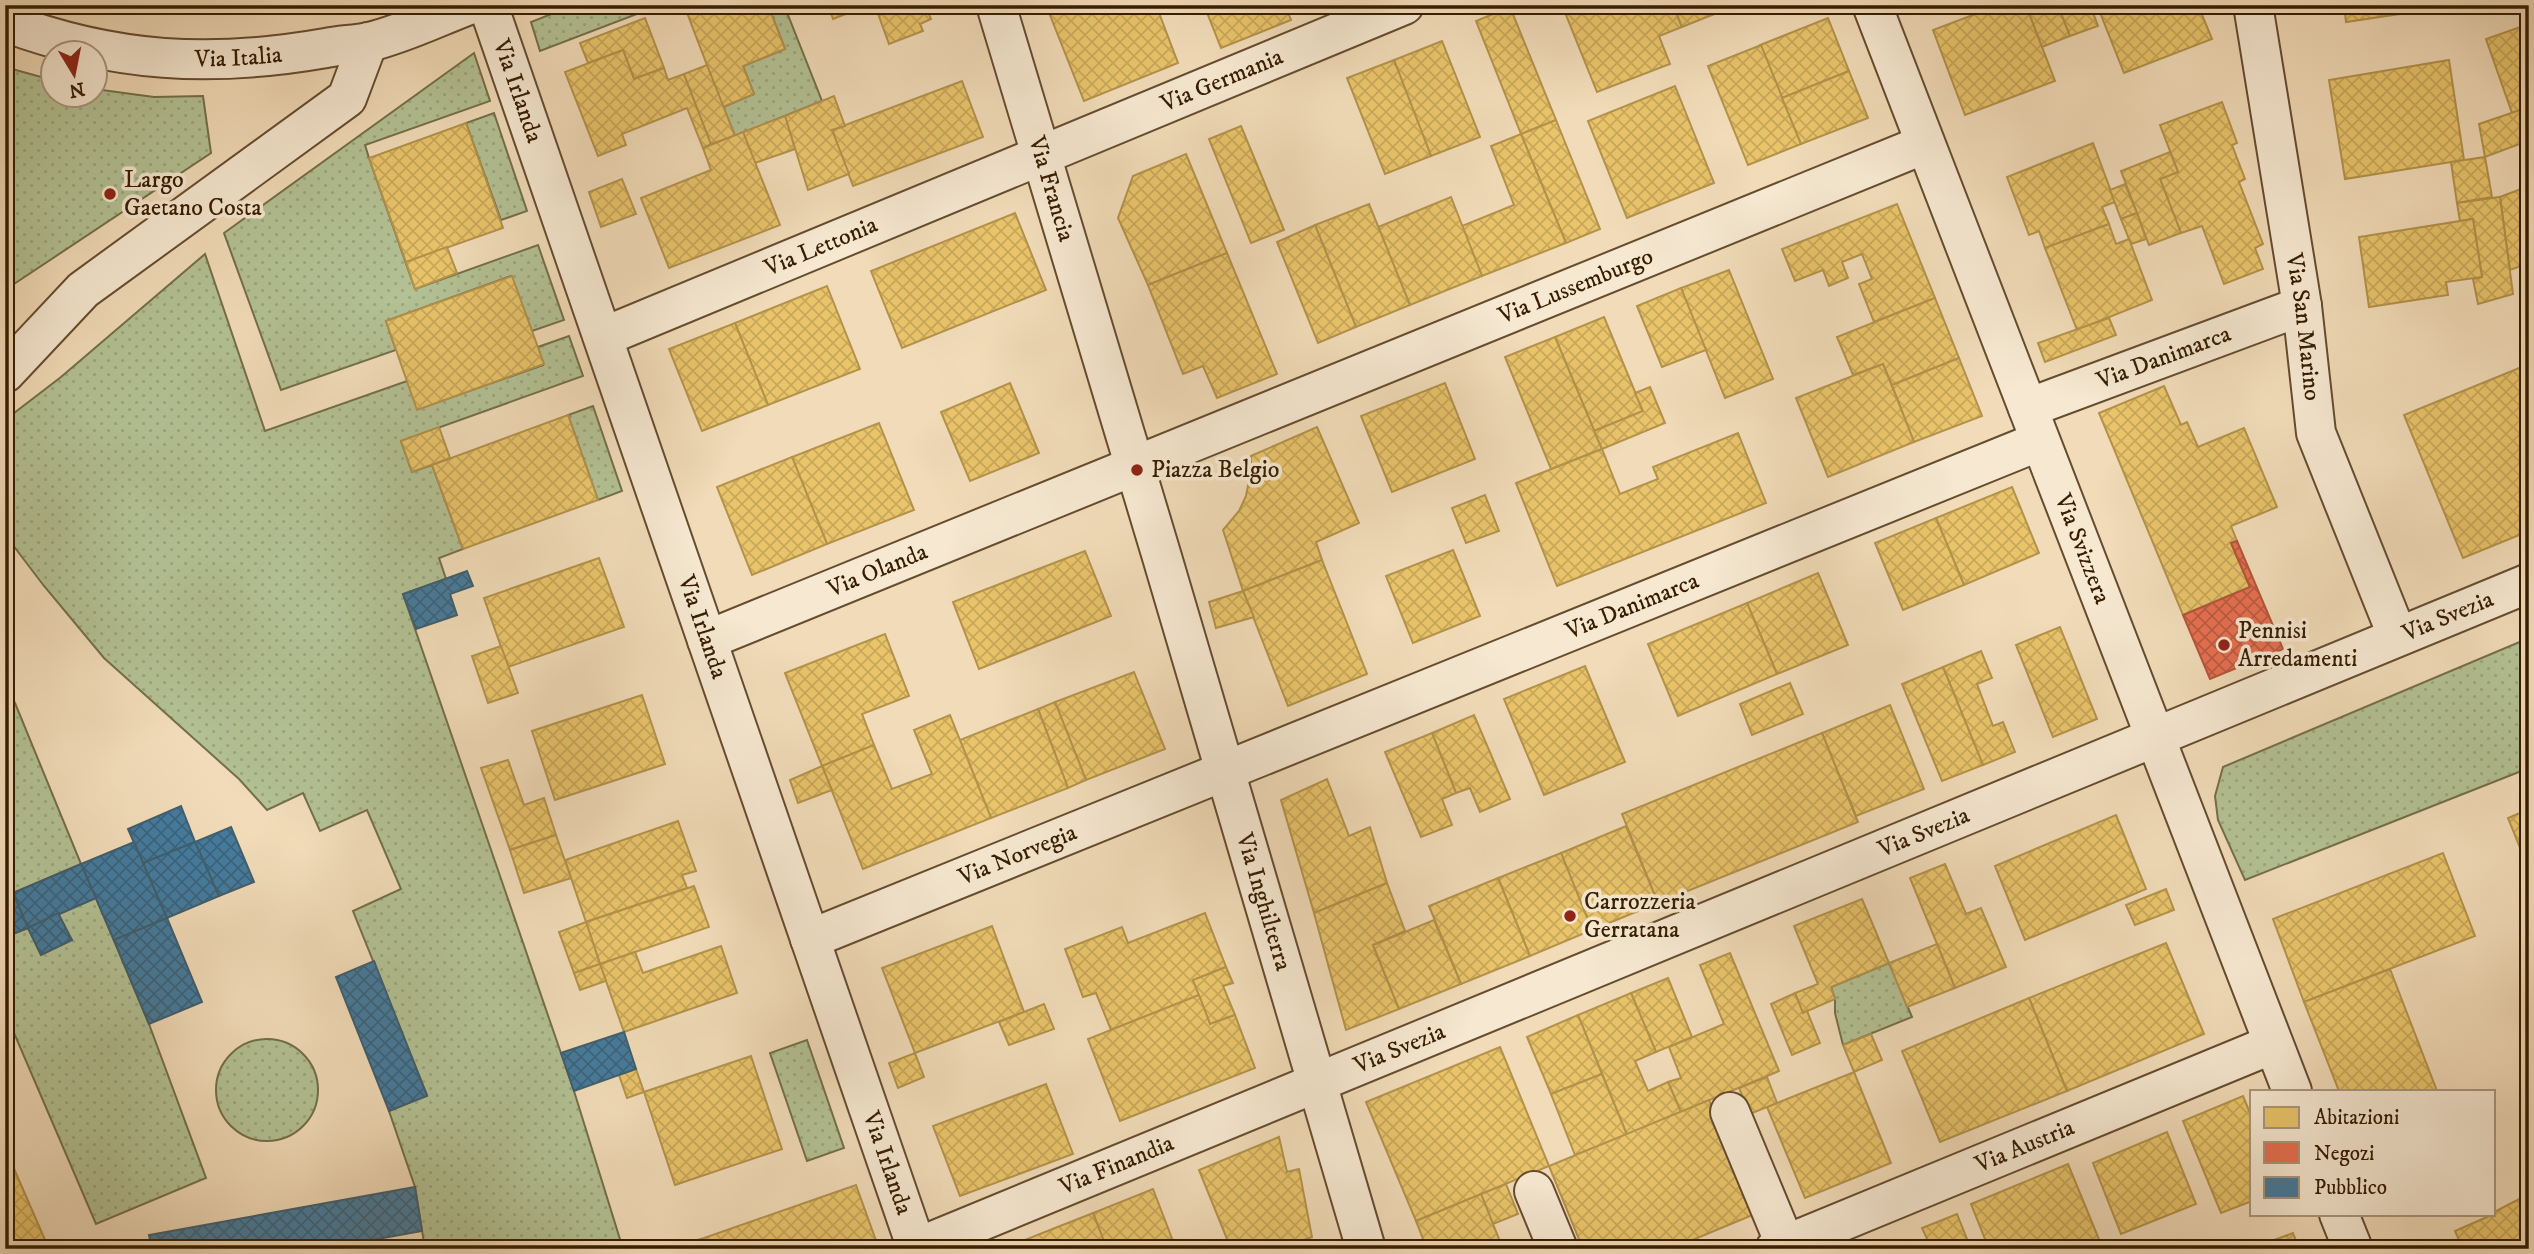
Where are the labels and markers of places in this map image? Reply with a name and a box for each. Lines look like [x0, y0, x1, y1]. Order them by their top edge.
place label: Largo Gaetano Costa [124, 165, 262, 223]
marker: Largo Gaetano Costa [102, 186, 118, 202]
place label: Piazza Belgio [1151, 455, 1279, 485]
marker: Piazza Belgio [1129, 462, 1145, 478]
place label: Pennisi Arredamenti [2238, 616, 2357, 674]
marker: Pennisi Arredamenti [2216, 637, 2232, 653]
place label: Carrozzeria Gerratana [1584, 887, 1697, 945]
marker: Carrozzeria Gerratana [1562, 908, 1578, 924]

